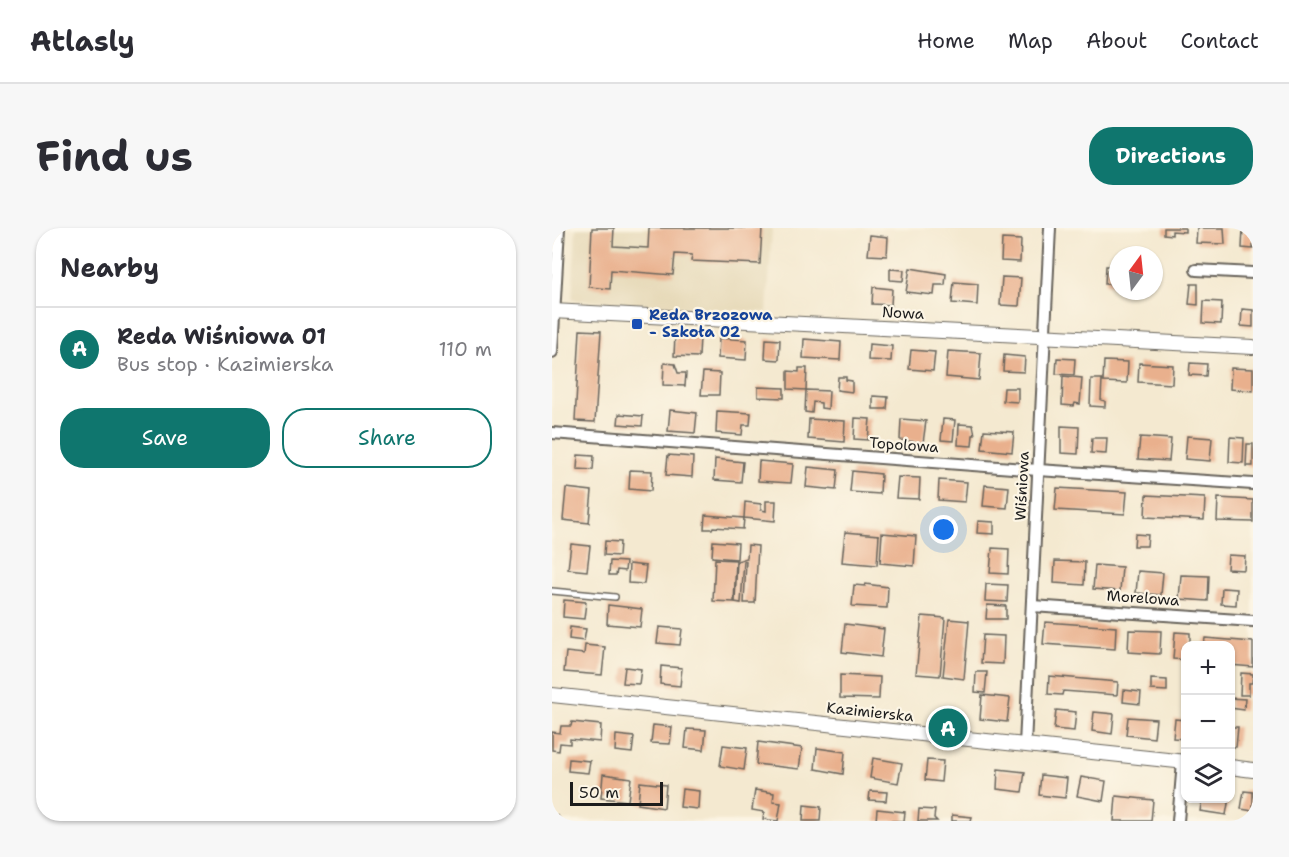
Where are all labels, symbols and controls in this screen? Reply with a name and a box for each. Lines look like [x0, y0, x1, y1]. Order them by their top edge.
text: Atlasly [30, 22, 135, 60]
text: Home [917, 27, 975, 55]
text: Map [1008, 27, 1053, 55]
text: About [1086, 27, 1147, 55]
text: Contact [1180, 27, 1259, 55]
button: Directions [1089, 127, 1253, 185]
text: Find us [36, 128, 193, 184]
north arrow [1109, 246, 1163, 300]
text: Nearby [60, 250, 159, 285]
street label: Nowa [881, 302, 925, 324]
place label: Reda Brzozowa - Szkoła 02 [649, 305, 773, 342]
marker: Reda Brzozowa - Szkoła 02 [630, 317, 644, 331]
text: Reda Wiśniowa 01 [117, 322, 326, 351]
text: A [72, 336, 87, 362]
text: 110 m [438, 336, 492, 362]
text: Bus stop · Kazimierska [117, 351, 333, 377]
button: Save [60, 408, 270, 468]
button: Share [282, 408, 492, 468]
street label: Topolowa [869, 433, 940, 457]
street label: Wiśniowa [1010, 450, 1034, 521]
your location [929, 515, 958, 544]
street label: Morelowa [1106, 585, 1181, 611]
map controls [1181, 641, 1235, 803]
button: + [1181, 641, 1235, 695]
button: − [1181, 695, 1235, 749]
street label: Kazimierska [826, 697, 915, 727]
pin: A [928, 706, 968, 750]
button: layers [1181, 749, 1235, 803]
scale bar [570, 779, 663, 806]
text: 50 m [579, 782, 619, 803]

